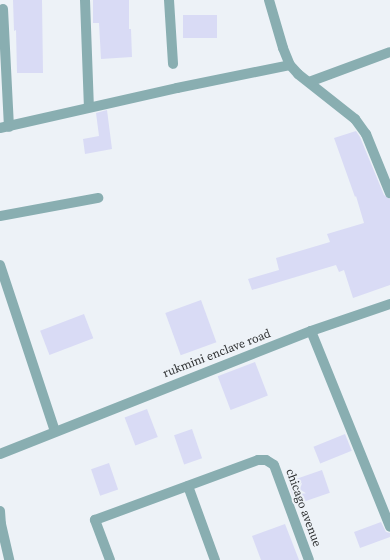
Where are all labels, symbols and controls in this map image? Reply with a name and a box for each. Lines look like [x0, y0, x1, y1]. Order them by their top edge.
street label: rukmini enclave road [161, 327, 273, 381]
street label: chicago avenue [282, 467, 324, 549]

